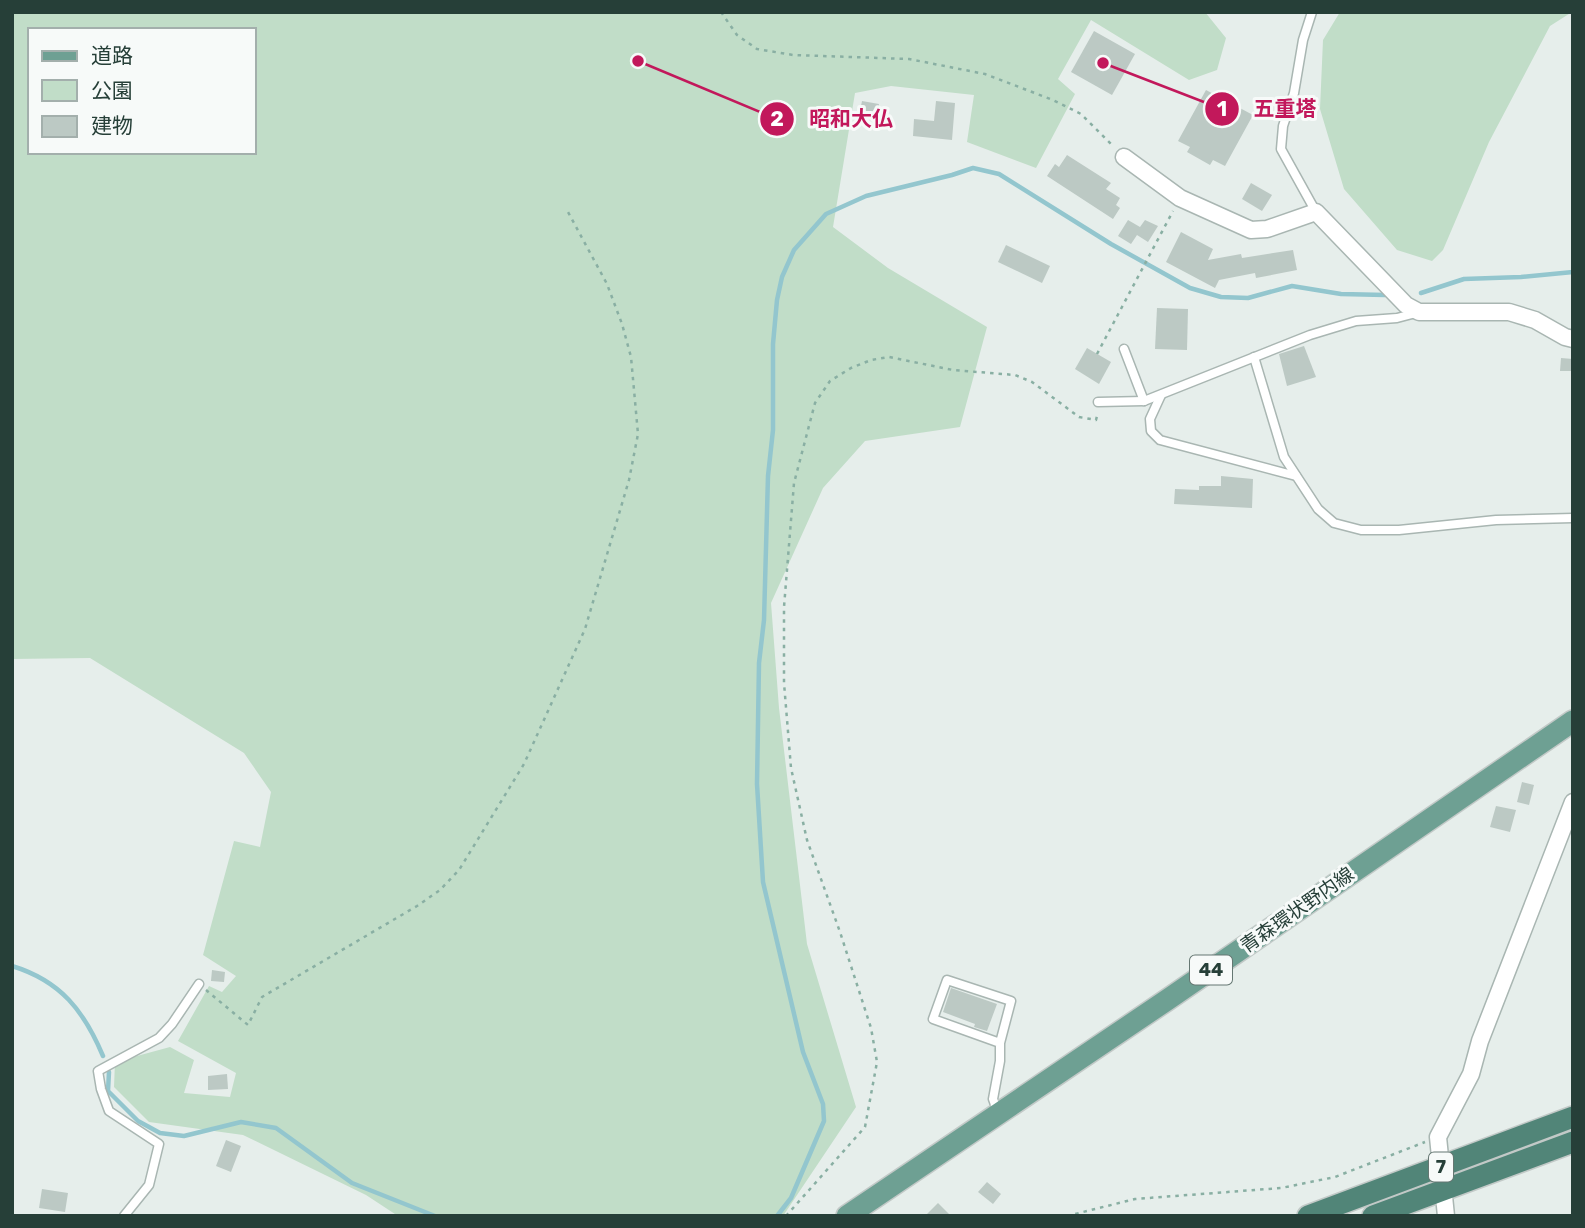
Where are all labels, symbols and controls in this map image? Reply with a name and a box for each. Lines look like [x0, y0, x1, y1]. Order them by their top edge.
legend [28, 28, 256, 154]
text: 道路 [91, 43, 133, 68]
text: 公園 [91, 78, 133, 103]
callout: 五重塔 [1204, 88, 1330, 130]
text: 1 [1217, 96, 1227, 121]
text: 五重塔 [1254, 96, 1317, 121]
callout: 昭和大仏 [760, 98, 907, 140]
text: 2 [770, 106, 784, 131]
text: 昭和大仏 [809, 106, 893, 131]
text: 建物 [91, 113, 133, 138]
street label: 青森環状野内線 [1236, 862, 1358, 958]
road number: 44 [1190, 956, 1232, 985]
road number: 7 [1429, 1152, 1453, 1182]

